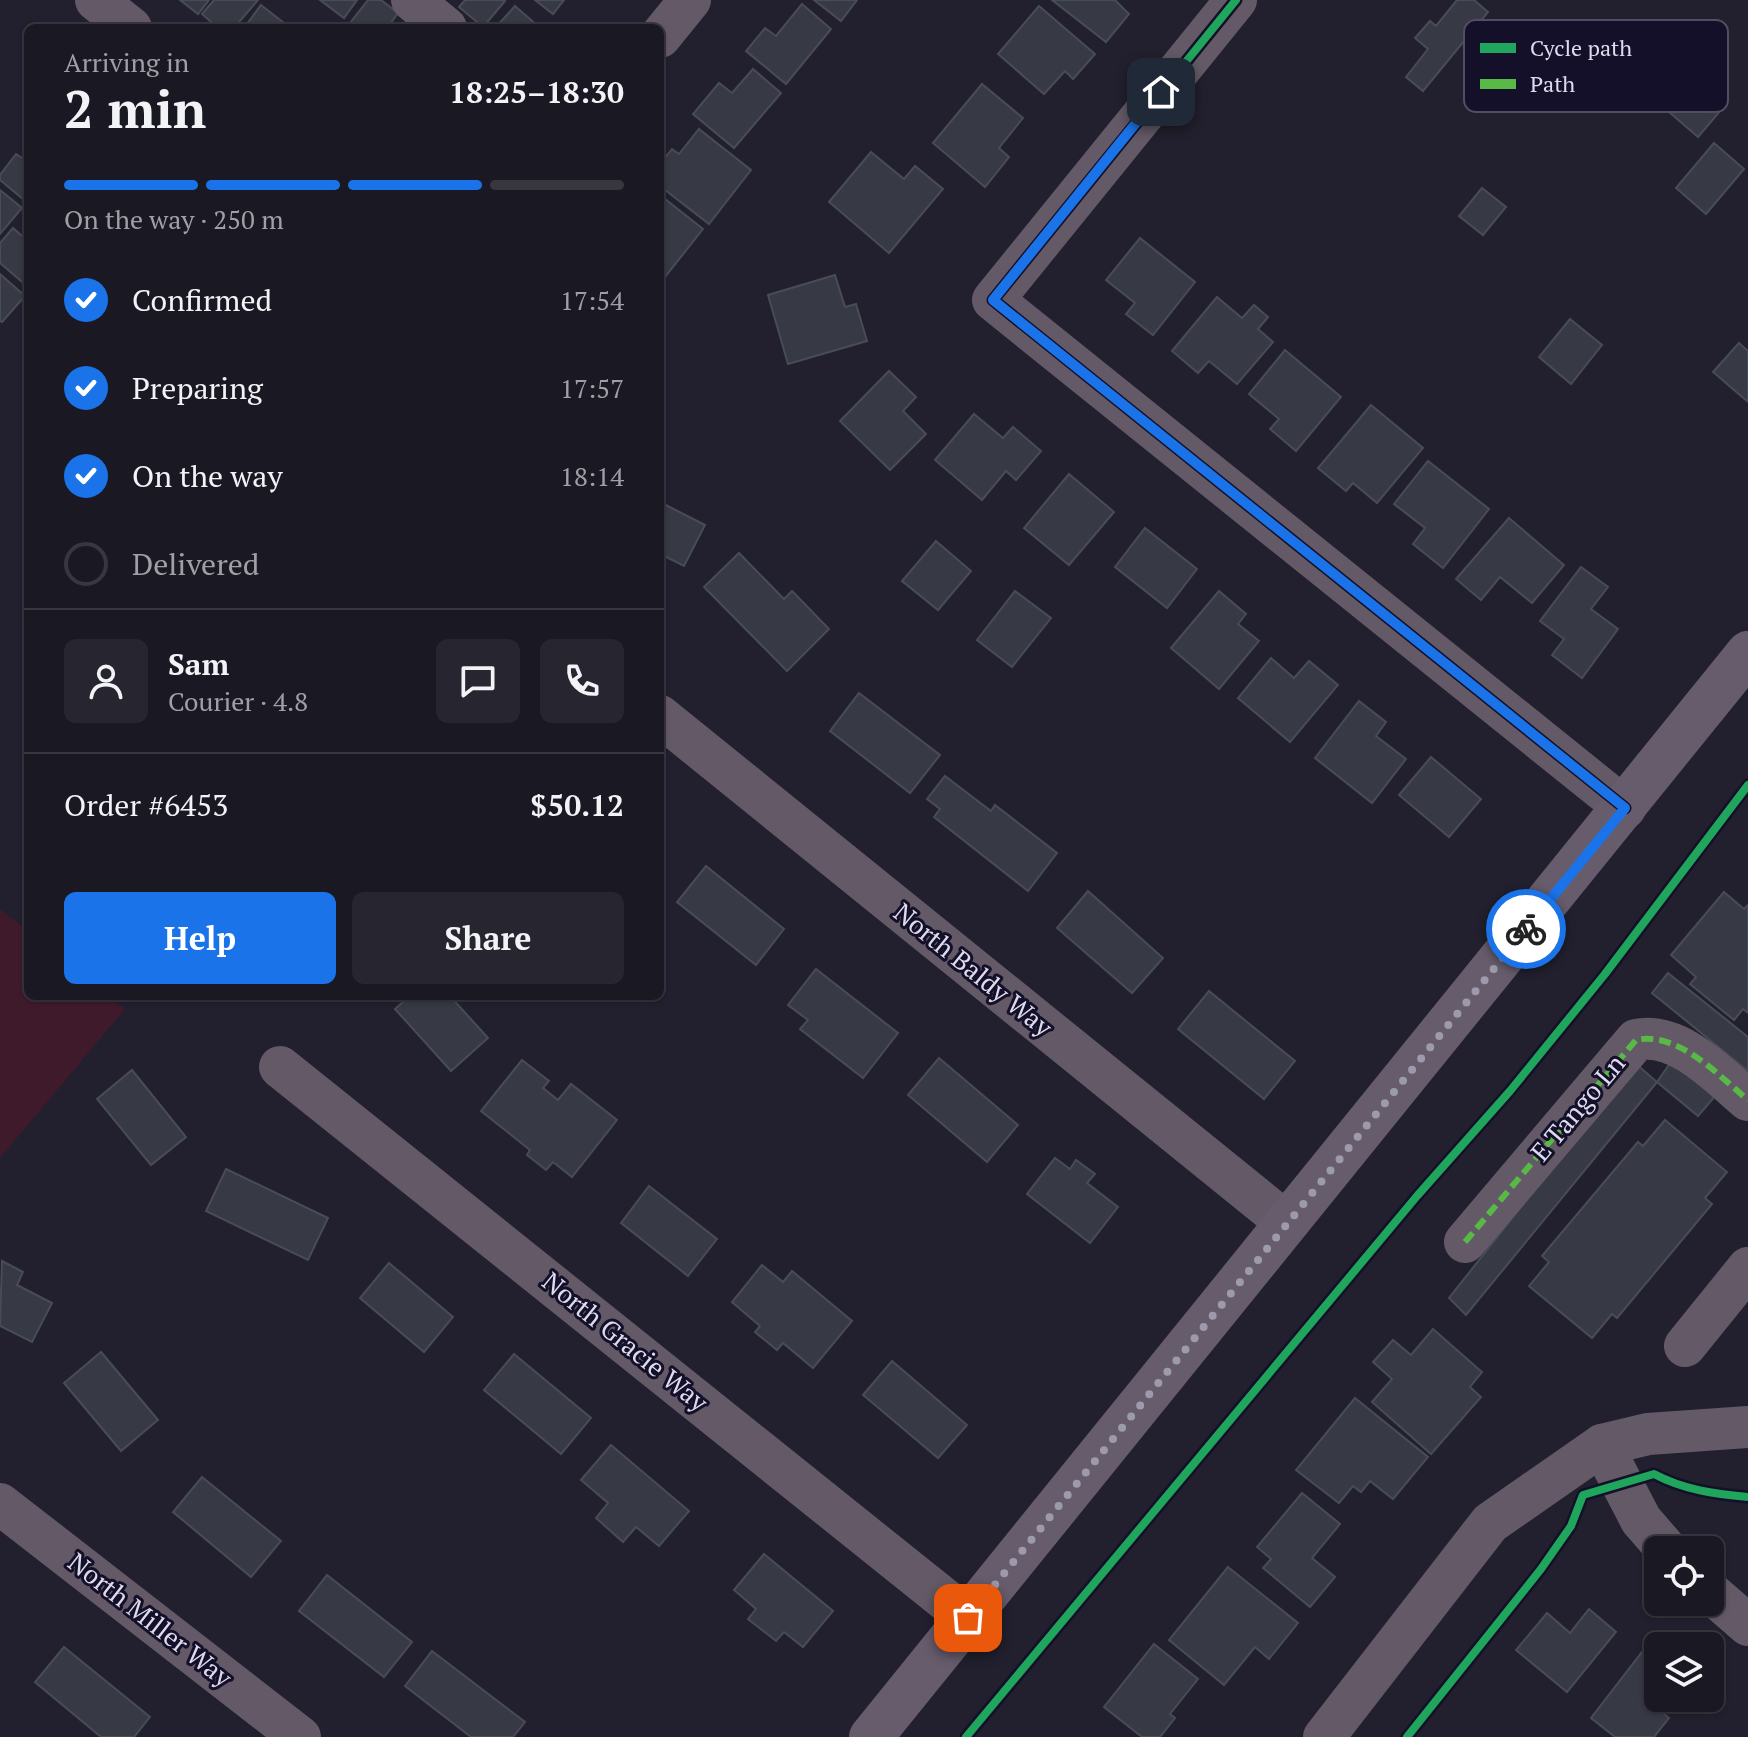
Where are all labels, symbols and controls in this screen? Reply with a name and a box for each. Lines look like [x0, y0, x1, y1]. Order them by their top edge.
legend [1464, 20, 1728, 112]
text: Cycle path [1530, 33, 1632, 62]
text: Arriving in [64, 45, 189, 79]
pin [1127, 58, 1195, 126]
text: Path [1530, 69, 1575, 98]
icon: home [1139, 70, 1183, 114]
text: 18:25–18:30 [449, 72, 624, 112]
text: 2 min [64, 74, 206, 143]
text: On the way · 250 m [64, 202, 284, 236]
icon: check [64, 278, 108, 322]
text: Confirmed [132, 280, 272, 320]
text: 17:54 [560, 283, 624, 317]
icon: check [64, 366, 108, 410]
text: Preparing [132, 368, 263, 408]
text: 17:57 [560, 371, 624, 405]
icon: check [64, 454, 108, 498]
text: On the way [132, 456, 283, 496]
text: 18:14 [560, 459, 624, 493]
text: Delivered [132, 544, 259, 584]
button: person [64, 639, 148, 723]
button: chat [436, 639, 520, 723]
button: phone [540, 639, 624, 723]
text: Sam [168, 644, 229, 684]
text: Courier · 4.8 [168, 684, 308, 718]
text: Order #6453 [64, 785, 228, 825]
text: $50.12 [530, 785, 624, 825]
courier [1486, 889, 1566, 969]
button: Help [64, 892, 336, 984]
button: Share [352, 892, 624, 984]
street label: North Baldy Way [887, 895, 1060, 1044]
icon: bike [1504, 907, 1548, 951]
street label: E Tango Ln [1523, 1047, 1632, 1168]
street label: North Gracie Way [536, 1264, 716, 1419]
map controls [1644, 1536, 1724, 1712]
button: locate [1644, 1536, 1724, 1616]
street label: North Miller Way [62, 1545, 240, 1694]
pin [934, 1584, 1002, 1652]
icon: bag [946, 1596, 990, 1640]
button: layers [1644, 1632, 1724, 1712]

